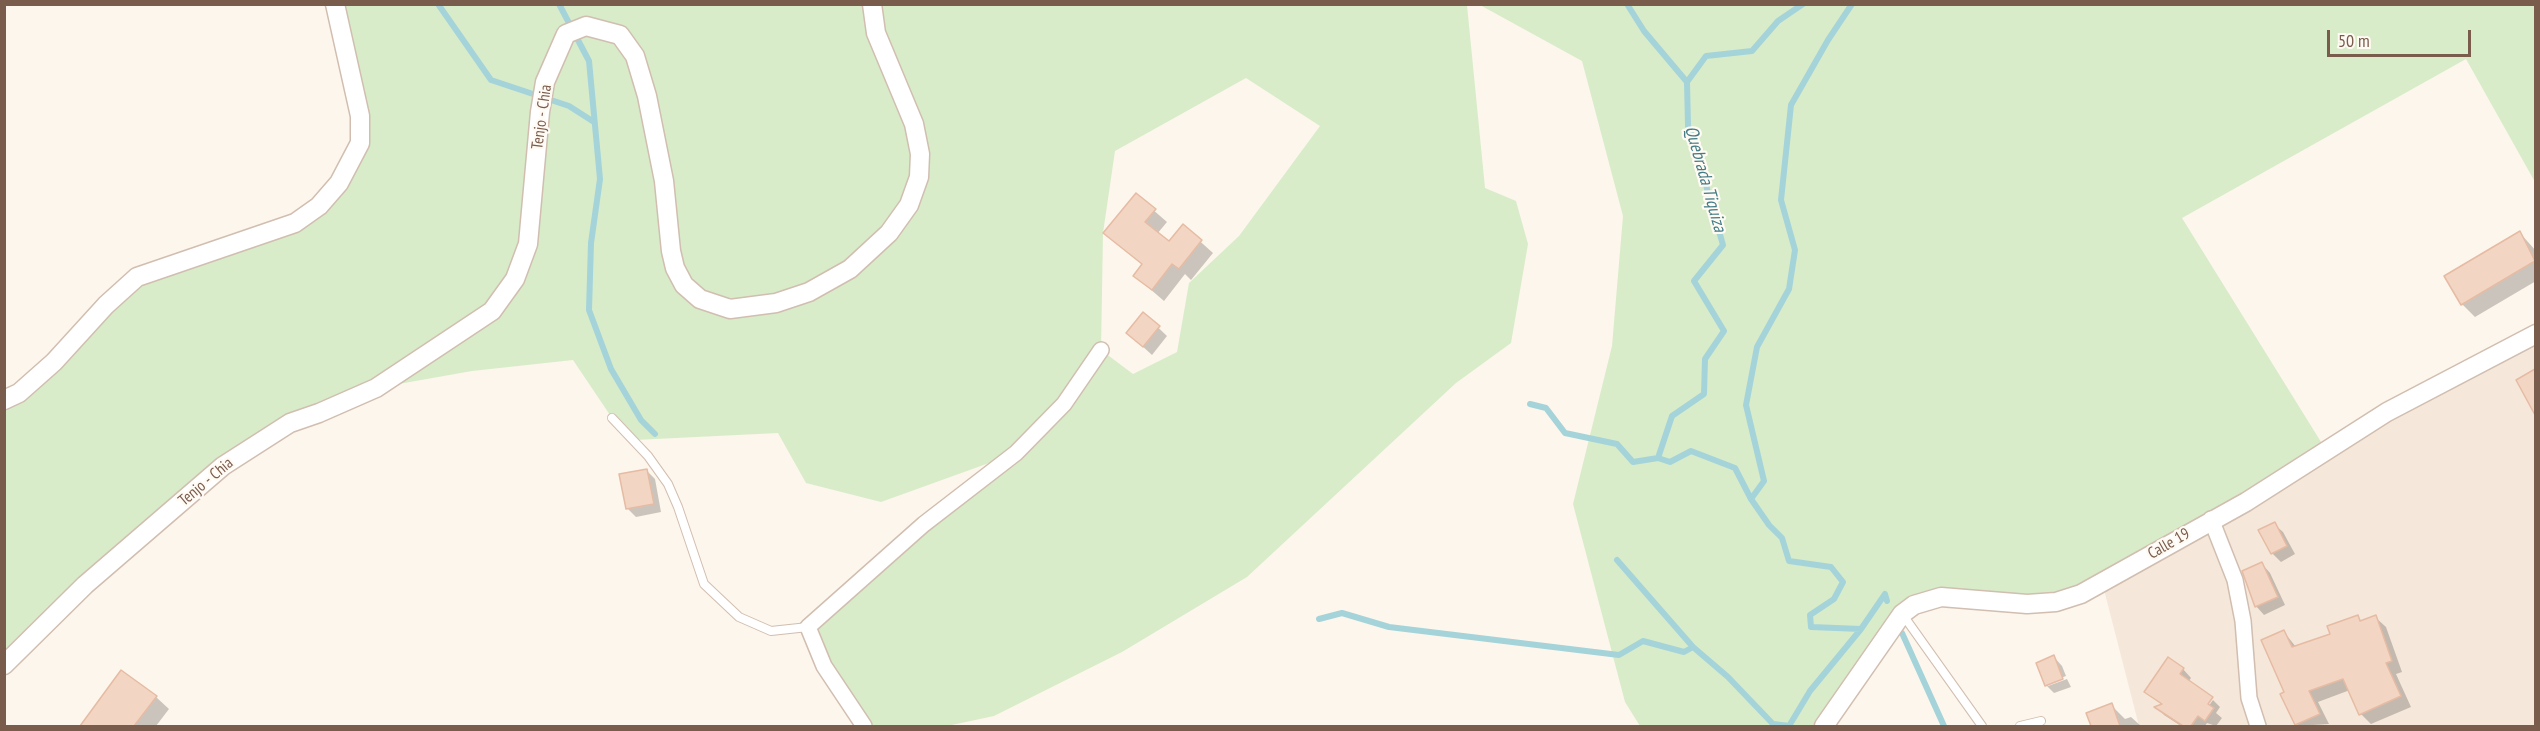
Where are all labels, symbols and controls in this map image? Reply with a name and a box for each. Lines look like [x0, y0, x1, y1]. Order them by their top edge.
scale bar [2330, 18, 2474, 56]
text: 50 m [2338, 29, 2370, 52]
street label: Tenjo - Chia [528, 83, 556, 151]
water label: Quebrada Tiquiza [1680, 124, 1730, 234]
street label: Tenjo - Chia [175, 454, 237, 510]
street label: Calle 19 [2145, 524, 2193, 564]

